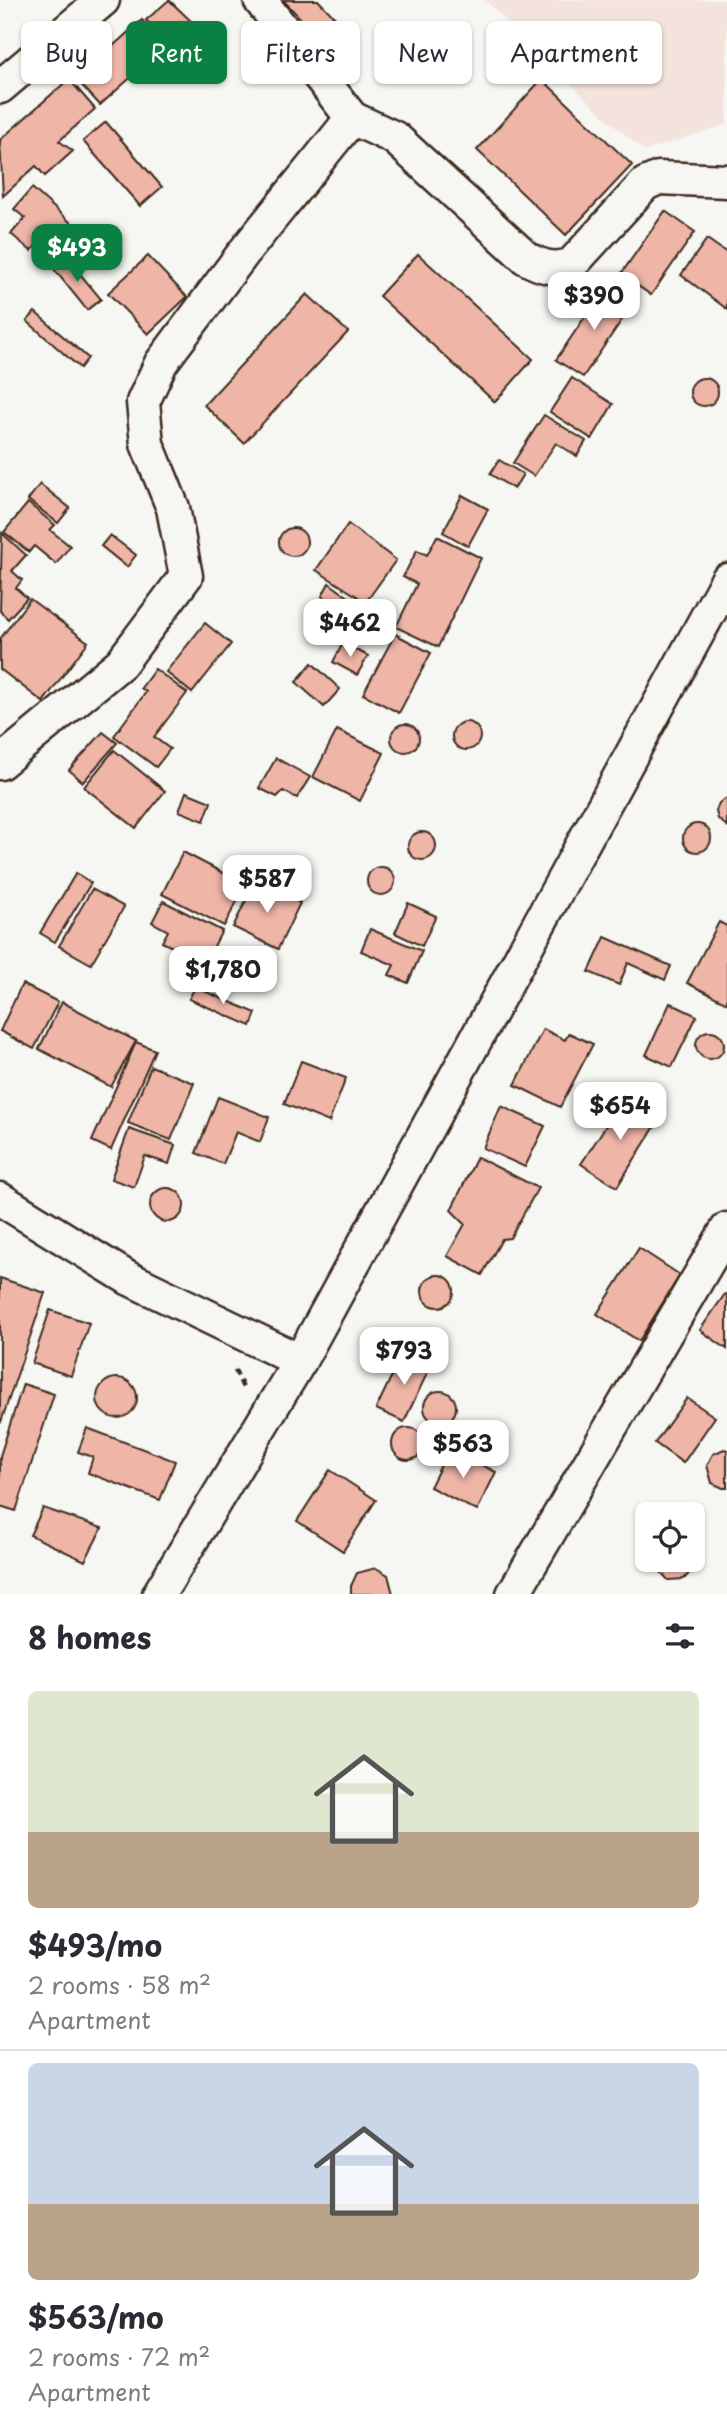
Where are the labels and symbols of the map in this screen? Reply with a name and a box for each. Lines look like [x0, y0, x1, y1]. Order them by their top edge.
pin: $493 [36, 224, 118, 284]
pin: $390 [553, 272, 635, 332]
pin: $462 [309, 600, 391, 659]
pin: $587 [226, 856, 308, 915]
pin: $1,780 [166, 946, 280, 1006]
pin: $654 [579, 1082, 661, 1142]
pin: $793 [363, 1328, 445, 1387]
pin: $563 [422, 1420, 504, 1480]

